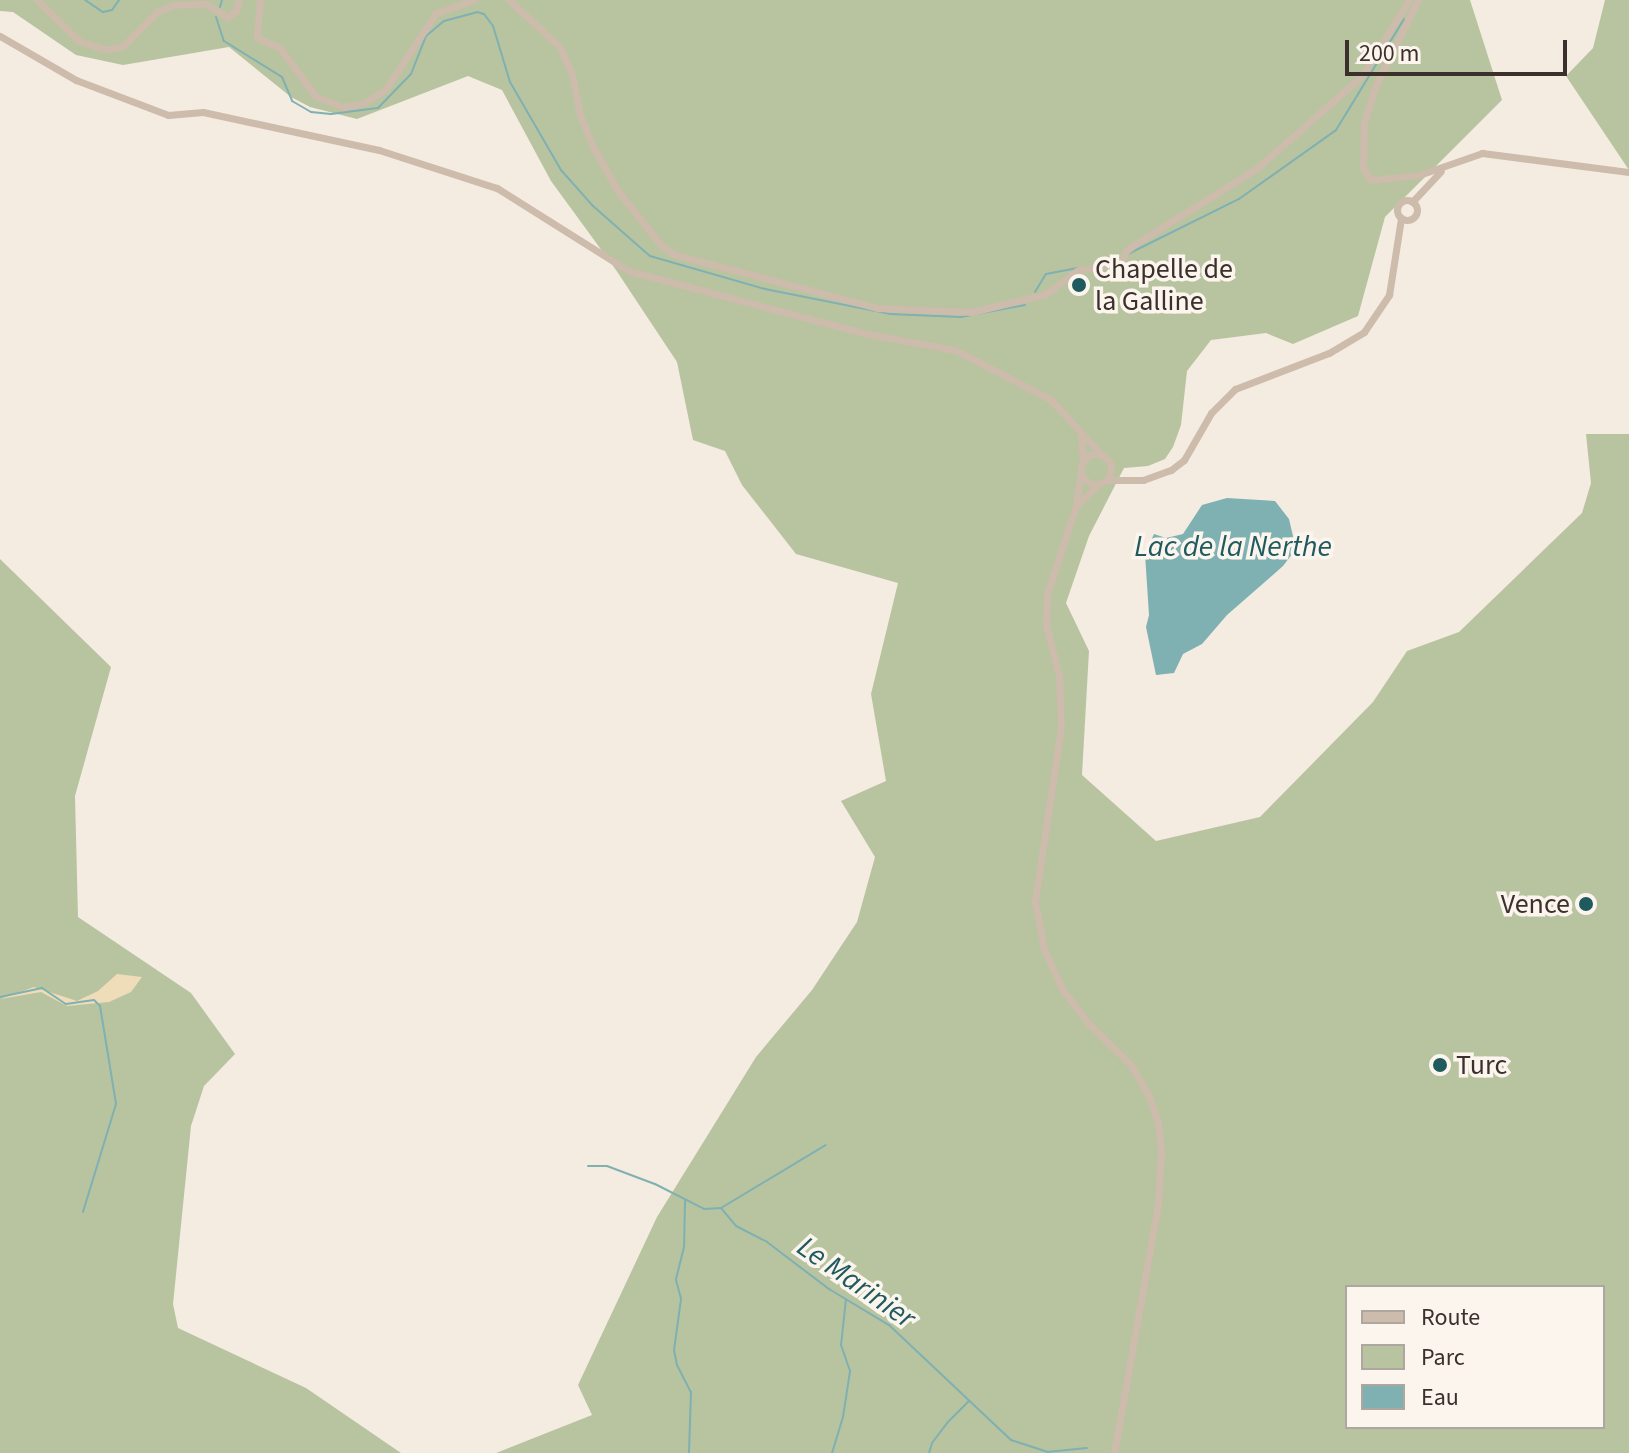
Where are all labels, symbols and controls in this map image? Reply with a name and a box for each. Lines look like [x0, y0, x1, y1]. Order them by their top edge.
scale bar [1349, 24, 1571, 74]
text: 200 m [1359, 36, 1419, 71]
place label: Chapelle de la Galline [1095, 252, 1233, 318]
marker: Chapelle de la Galline [1070, 276, 1088, 294]
water label: Lac de la Nerthe [1134, 529, 1332, 565]
place label: Vence [1501, 887, 1570, 921]
marker: Vence [1577, 895, 1595, 913]
place label: Turc [1456, 1048, 1507, 1082]
marker: Turc [1431, 1056, 1449, 1074]
water label: Le Marinier [790, 1229, 922, 1337]
legend [1345, 1285, 1605, 1429]
text: Route [1421, 1300, 1480, 1335]
text: Parc [1421, 1340, 1465, 1375]
text: Eau [1421, 1380, 1459, 1415]

